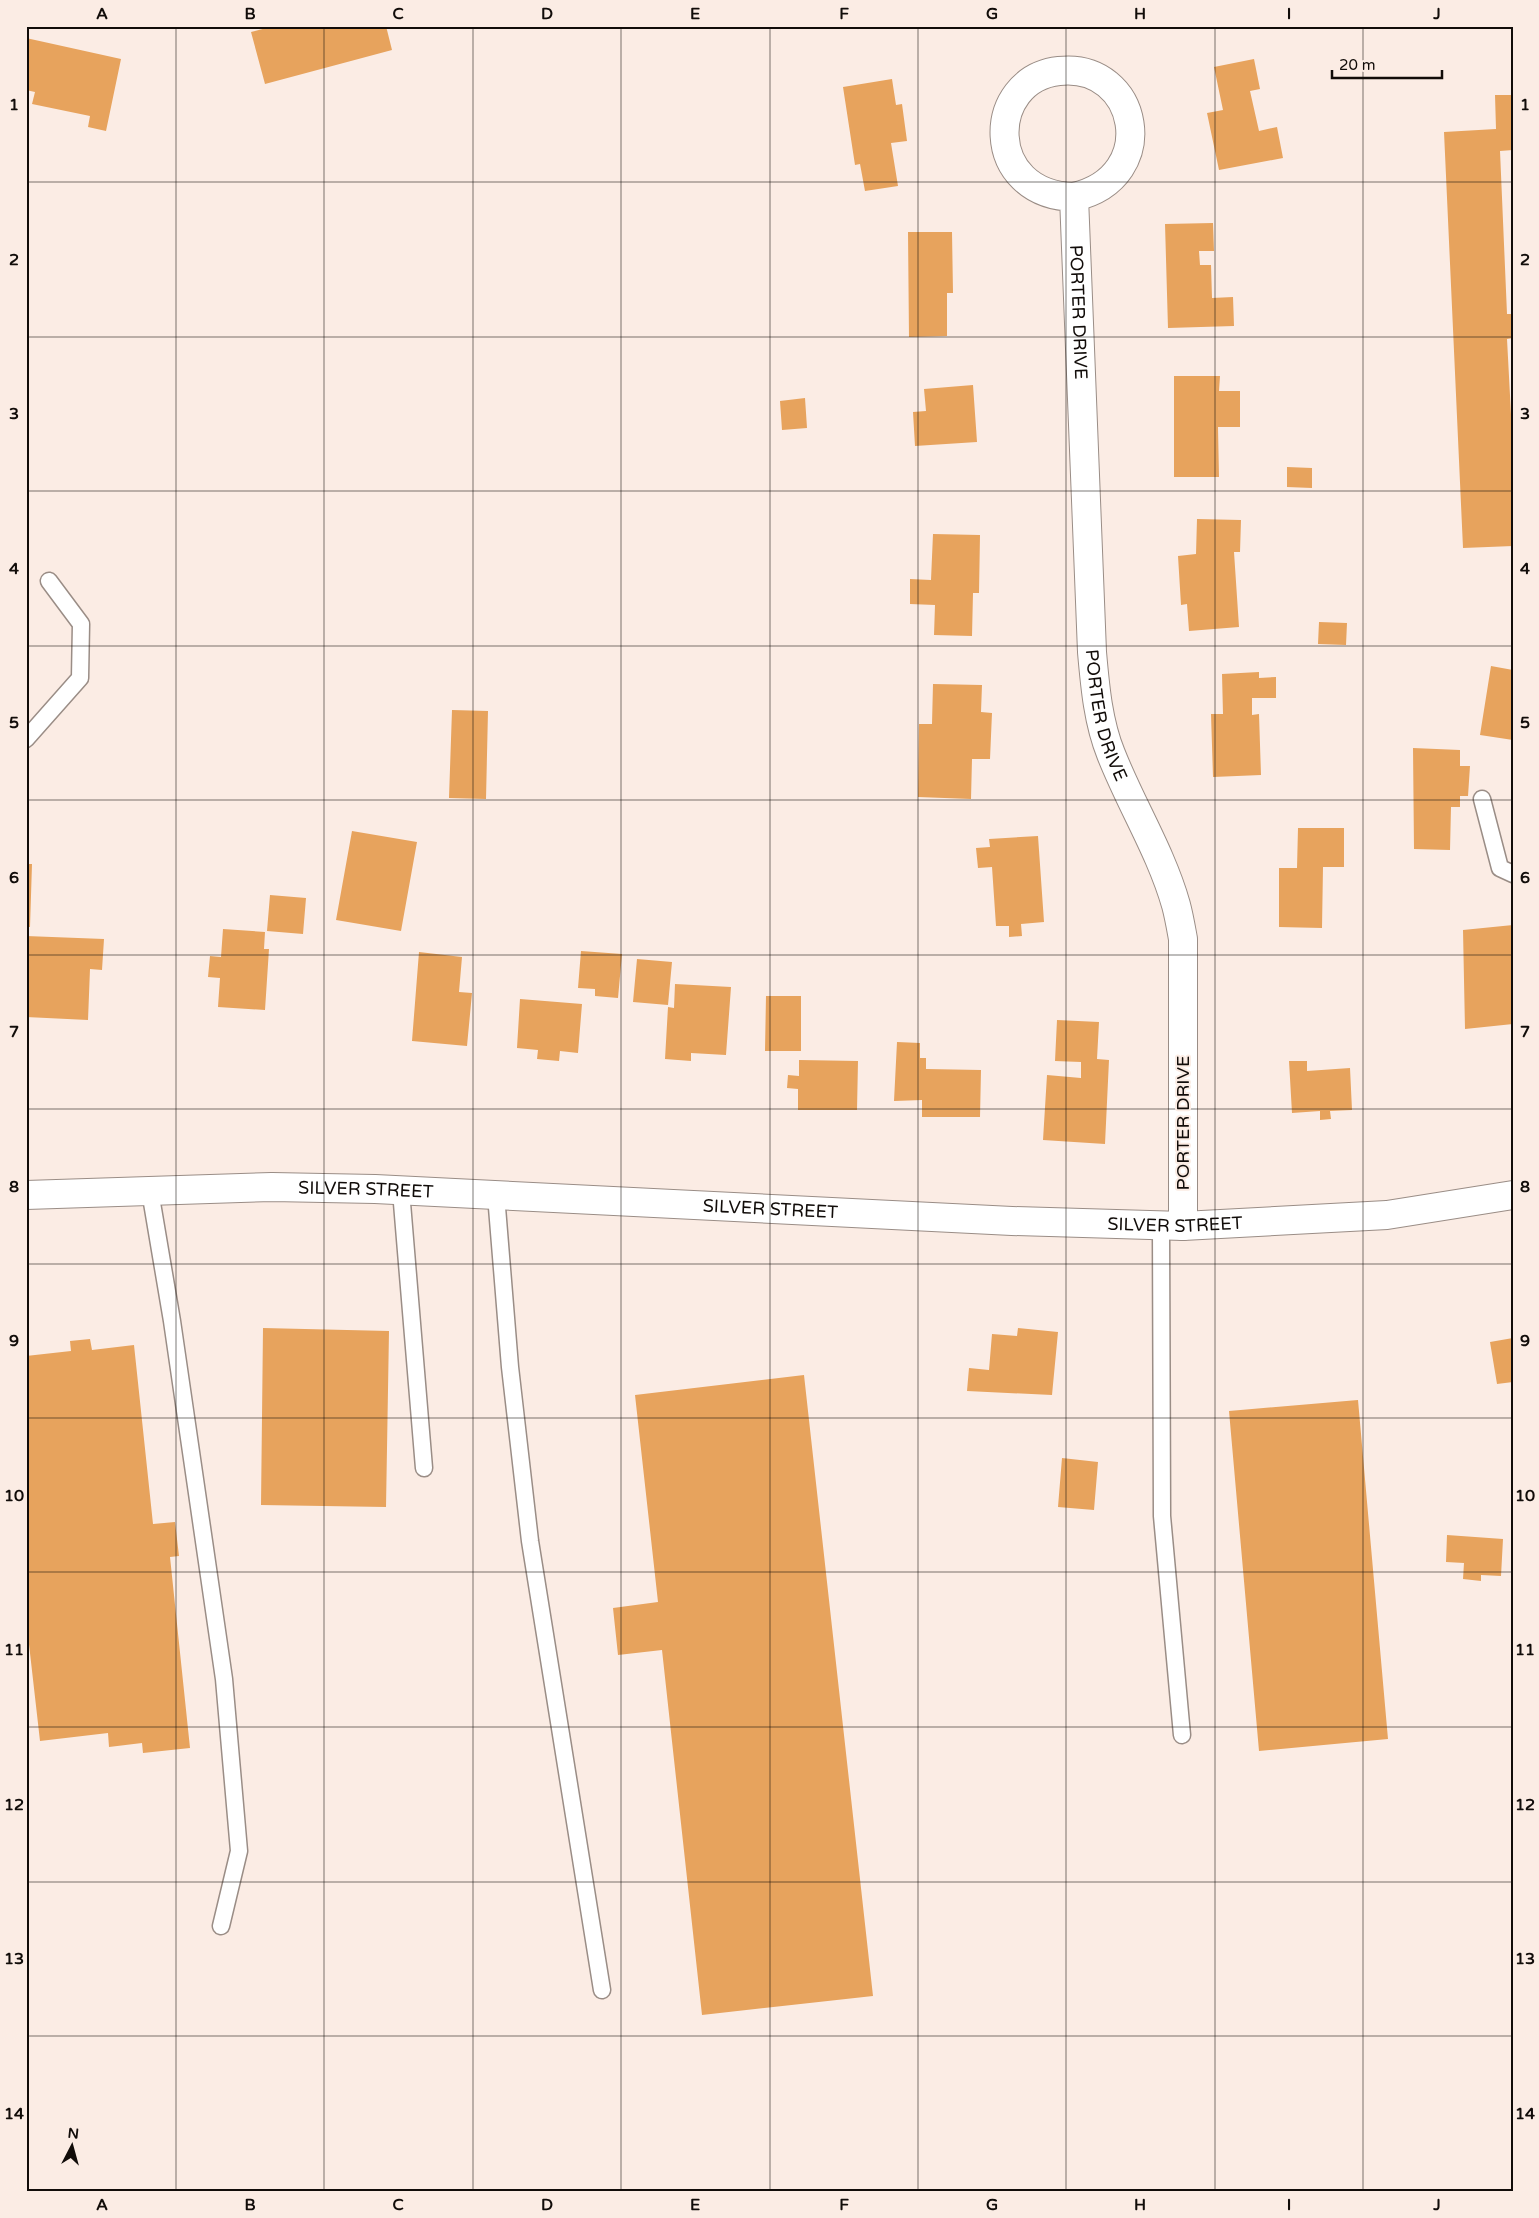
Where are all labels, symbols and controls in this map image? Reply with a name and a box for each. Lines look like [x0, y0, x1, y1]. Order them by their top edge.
text: A [96, 4, 108, 24]
text: B [244, 4, 256, 24]
text: C [392, 4, 404, 24]
text: D [541, 4, 553, 24]
text: E [690, 4, 700, 24]
text: F [839, 4, 849, 24]
text: G [986, 4, 998, 24]
text: H [1134, 4, 1146, 24]
text: I [1287, 4, 1291, 24]
text: J [1432, 4, 1441, 24]
scale bar [1332, 48, 1442, 80]
text: 20 m [1339, 56, 1376, 74]
text: 1 [9, 95, 19, 115]
text: 1 [1520, 95, 1530, 115]
street label: PORTER DRIVE [1065, 244, 1092, 380]
text: 2 [9, 250, 19, 270]
text: 2 [1520, 250, 1530, 270]
text: 3 [9, 404, 19, 424]
text: 3 [1520, 404, 1530, 424]
text: 4 [9, 559, 19, 579]
text: 4 [1520, 559, 1530, 579]
street label: PORTER DRIVE [1081, 648, 1132, 784]
text: 5 [9, 713, 19, 733]
text: 5 [1520, 713, 1530, 733]
text: 6 [9, 868, 19, 888]
text: 6 [1520, 868, 1530, 888]
text: 7 [9, 1022, 19, 1042]
text: 7 [1520, 1022, 1530, 1042]
street label: PORTER DRIVE [1172, 1056, 1194, 1190]
text: 8 [9, 1177, 19, 1197]
street label: SILVER STREET [298, 1177, 434, 1203]
text: 8 [1520, 1177, 1530, 1197]
street label: SILVER STREET [702, 1194, 839, 1223]
street label: SILVER STREET [1107, 1212, 1243, 1237]
text: 9 [9, 1331, 19, 1351]
text: 9 [1520, 1331, 1530, 1351]
text: 10 [4, 1486, 24, 1506]
text: 10 [1515, 1486, 1535, 1506]
text: 11 [4, 1640, 24, 1660]
text: 11 [1515, 1640, 1535, 1660]
text: 12 [4, 1795, 24, 1815]
text: 12 [1515, 1795, 1535, 1815]
text: 13 [4, 1949, 24, 1969]
text: 13 [1515, 1949, 1535, 1969]
text: 14 [4, 2104, 24, 2124]
text: 14 [1515, 2104, 1535, 2124]
north arrow [48, 2120, 98, 2170]
text: N [67, 2125, 80, 2143]
text: A [96, 2195, 108, 2215]
text: B [244, 2195, 256, 2215]
text: C [392, 2195, 404, 2215]
text: D [541, 2195, 553, 2215]
text: E [690, 2195, 700, 2215]
text: F [839, 2195, 849, 2215]
text: G [986, 2195, 998, 2215]
text: H [1134, 2195, 1146, 2215]
text: I [1287, 2195, 1291, 2215]
text: J [1432, 2195, 1441, 2215]

